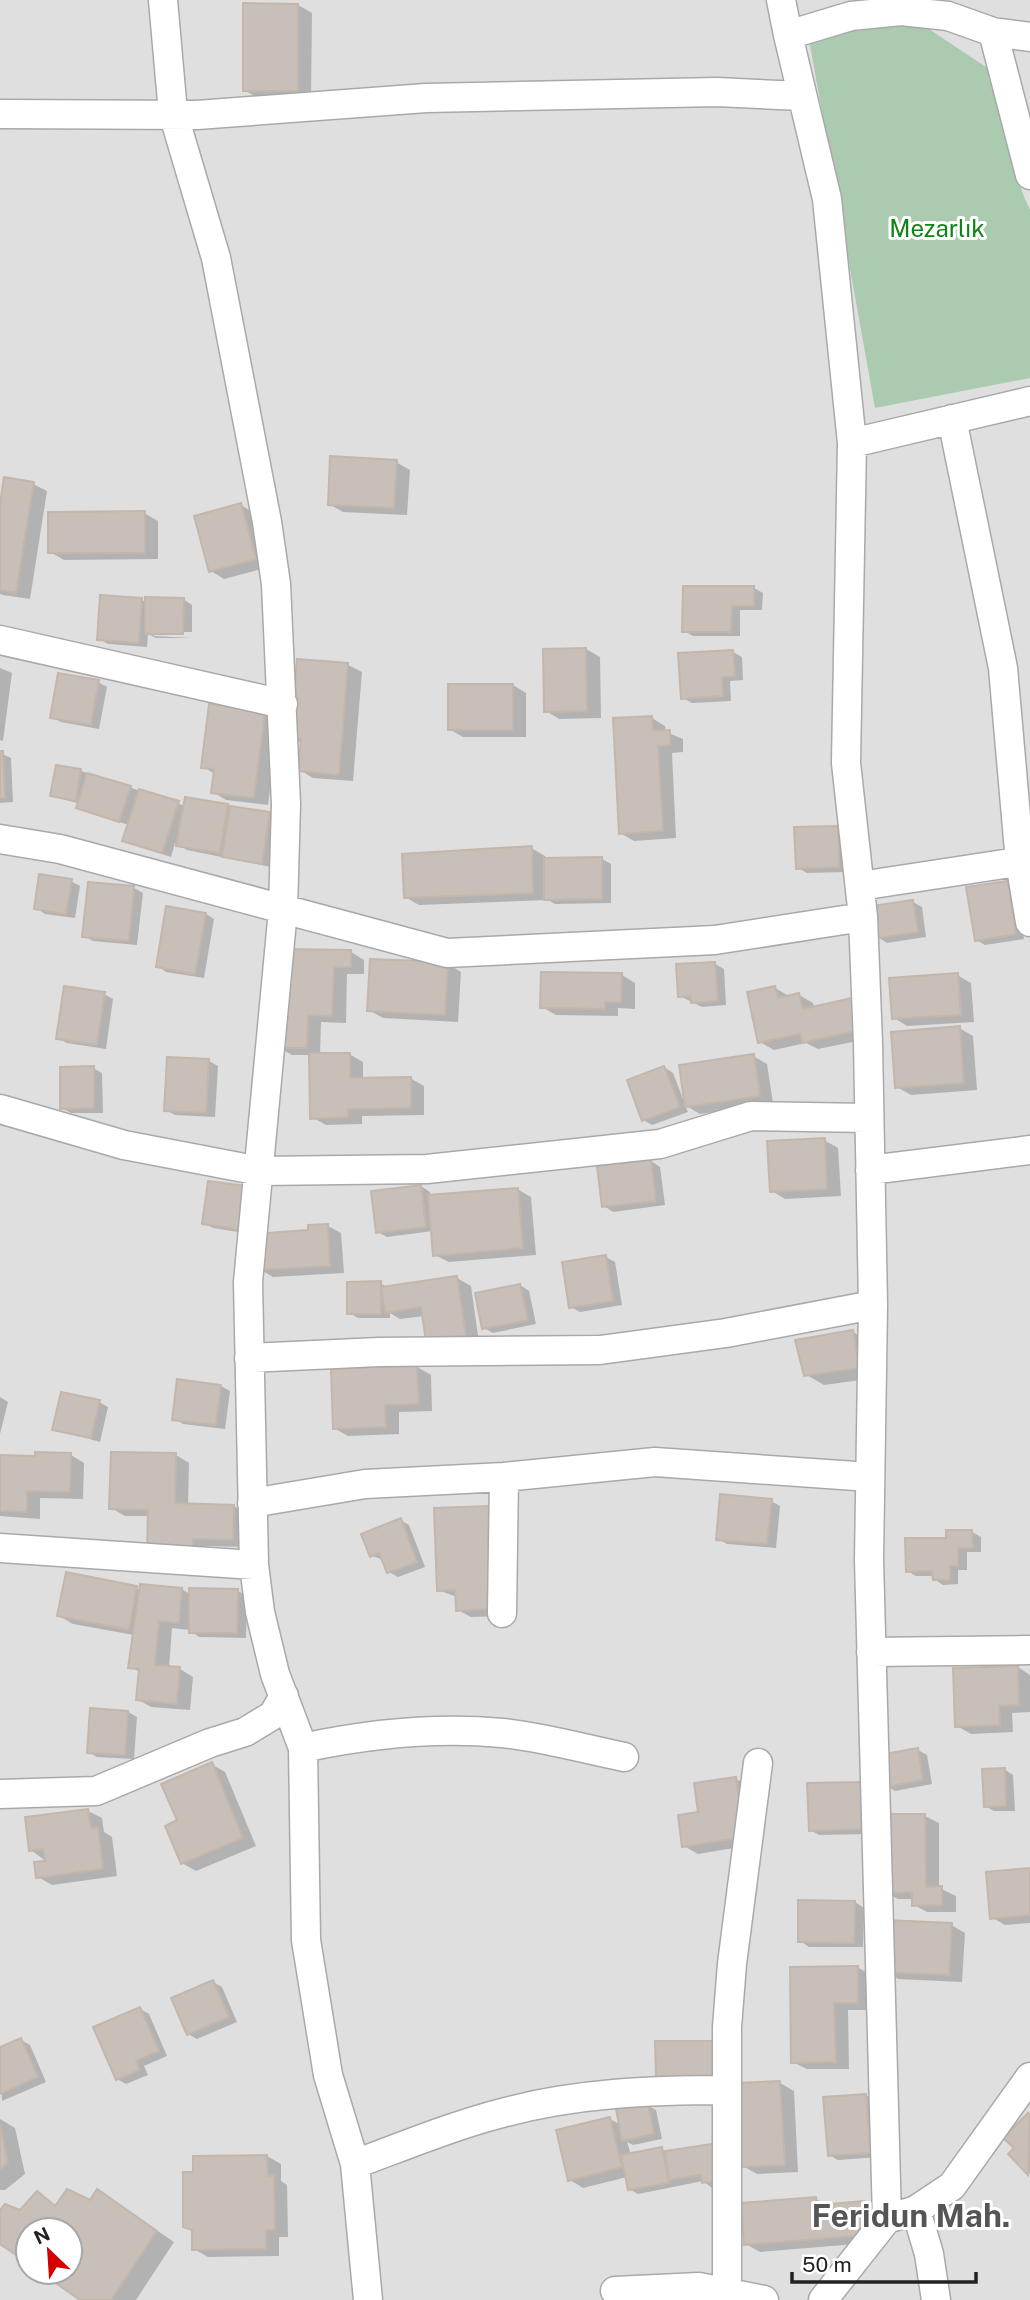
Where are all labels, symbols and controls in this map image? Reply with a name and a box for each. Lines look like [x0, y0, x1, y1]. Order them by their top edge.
park label: Mezarlık [889, 214, 985, 242]
district label: Feridun Mah. [812, 2197, 1011, 2234]
north arrow [14, 2216, 84, 2286]
text: N [30, 2222, 53, 2249]
scale bar [792, 2240, 976, 2284]
text: 50 m [802, 2252, 852, 2277]

